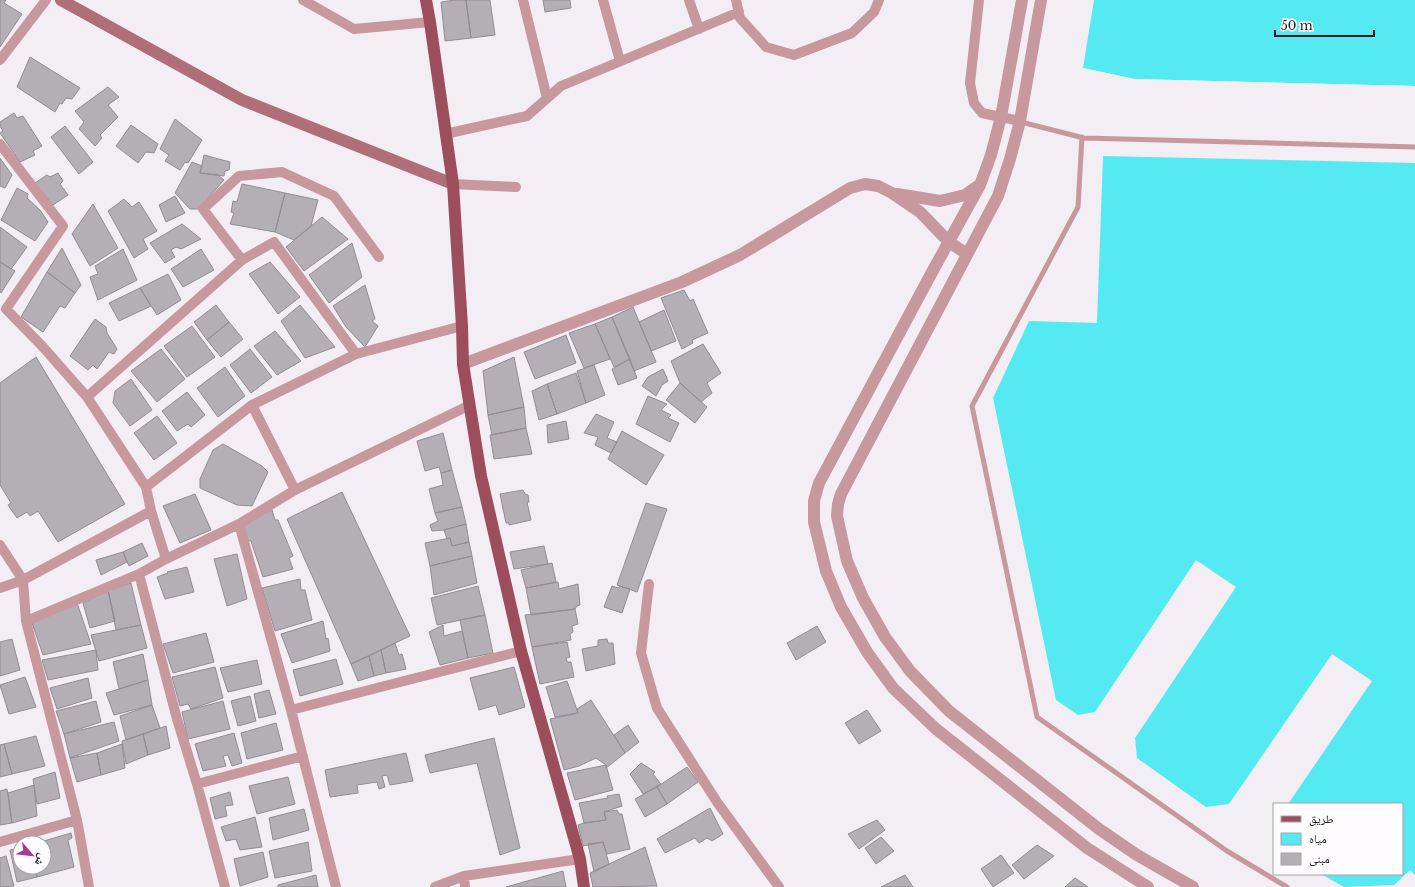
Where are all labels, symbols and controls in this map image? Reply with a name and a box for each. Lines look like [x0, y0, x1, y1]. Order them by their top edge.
scale bar [1275, 12, 1374, 38]
text: 50 m [1281, 18, 1313, 33]
legend [1273, 803, 1403, 875]
text: طريق [1309, 811, 1334, 826]
text: مياه [1309, 831, 1327, 846]
north arrow [12, 835, 52, 875]
text: ش [31, 851, 50, 868]
text: مبنى [1309, 851, 1330, 866]

